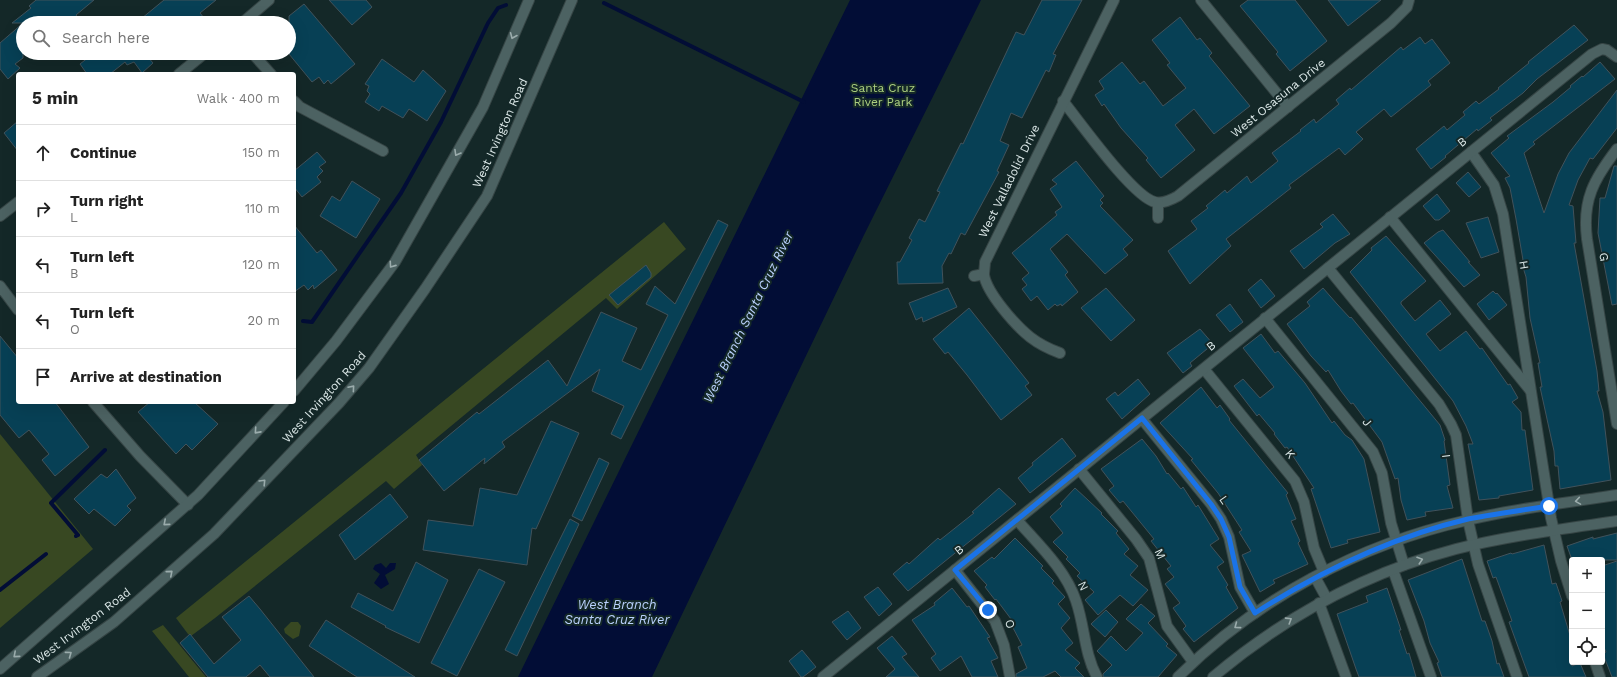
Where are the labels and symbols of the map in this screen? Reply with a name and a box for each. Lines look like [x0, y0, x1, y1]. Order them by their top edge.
one-way arrow [510, 32, 518, 39]
street label: West Osasuna Drive [1228, 56, 1328, 140]
street label: West Irvington Road [470, 76, 530, 190]
park label: Santa Cruz River Park [851, 81, 915, 109]
street label: West Valladolid Drive [976, 122, 1043, 240]
street label: B [1455, 134, 1470, 150]
one-way arrow [454, 149, 462, 156]
water label: West Branch Santa Cruz River [700, 228, 796, 405]
street label: G [1596, 252, 1612, 262]
street label: H [1516, 260, 1532, 270]
one-way arrow [389, 261, 397, 268]
street label: B [1204, 338, 1219, 354]
street label: West Irvington Road [279, 348, 369, 446]
one-way arrow [348, 385, 355, 392]
street label: J [1359, 415, 1375, 429]
one-way arrow [255, 426, 262, 434]
street label: K [1282, 447, 1298, 462]
street label: I [1439, 453, 1453, 459]
one-way arrow [258, 480, 265, 487]
street label: L [1216, 493, 1232, 507]
one-way arrow [1575, 496, 1582, 505]
route start [1540, 497, 1558, 515]
one-way arrow [164, 519, 171, 526]
street label: B [952, 542, 967, 558]
street label: M [1151, 546, 1169, 562]
one-way arrow [1416, 556, 1423, 565]
one-way arrow [165, 570, 172, 577]
street label: N [1075, 579, 1091, 593]
street label: West Irvington Road [31, 585, 133, 667]
water label: West Branch Santa Cruz River [565, 597, 670, 627]
route end [979, 601, 997, 619]
street label: O [1002, 617, 1018, 631]
one-way arrow [1285, 618, 1292, 625]
one-way arrow [1235, 621, 1242, 628]
one-way arrow [13, 650, 20, 657]
one-way arrow [64, 652, 71, 659]

